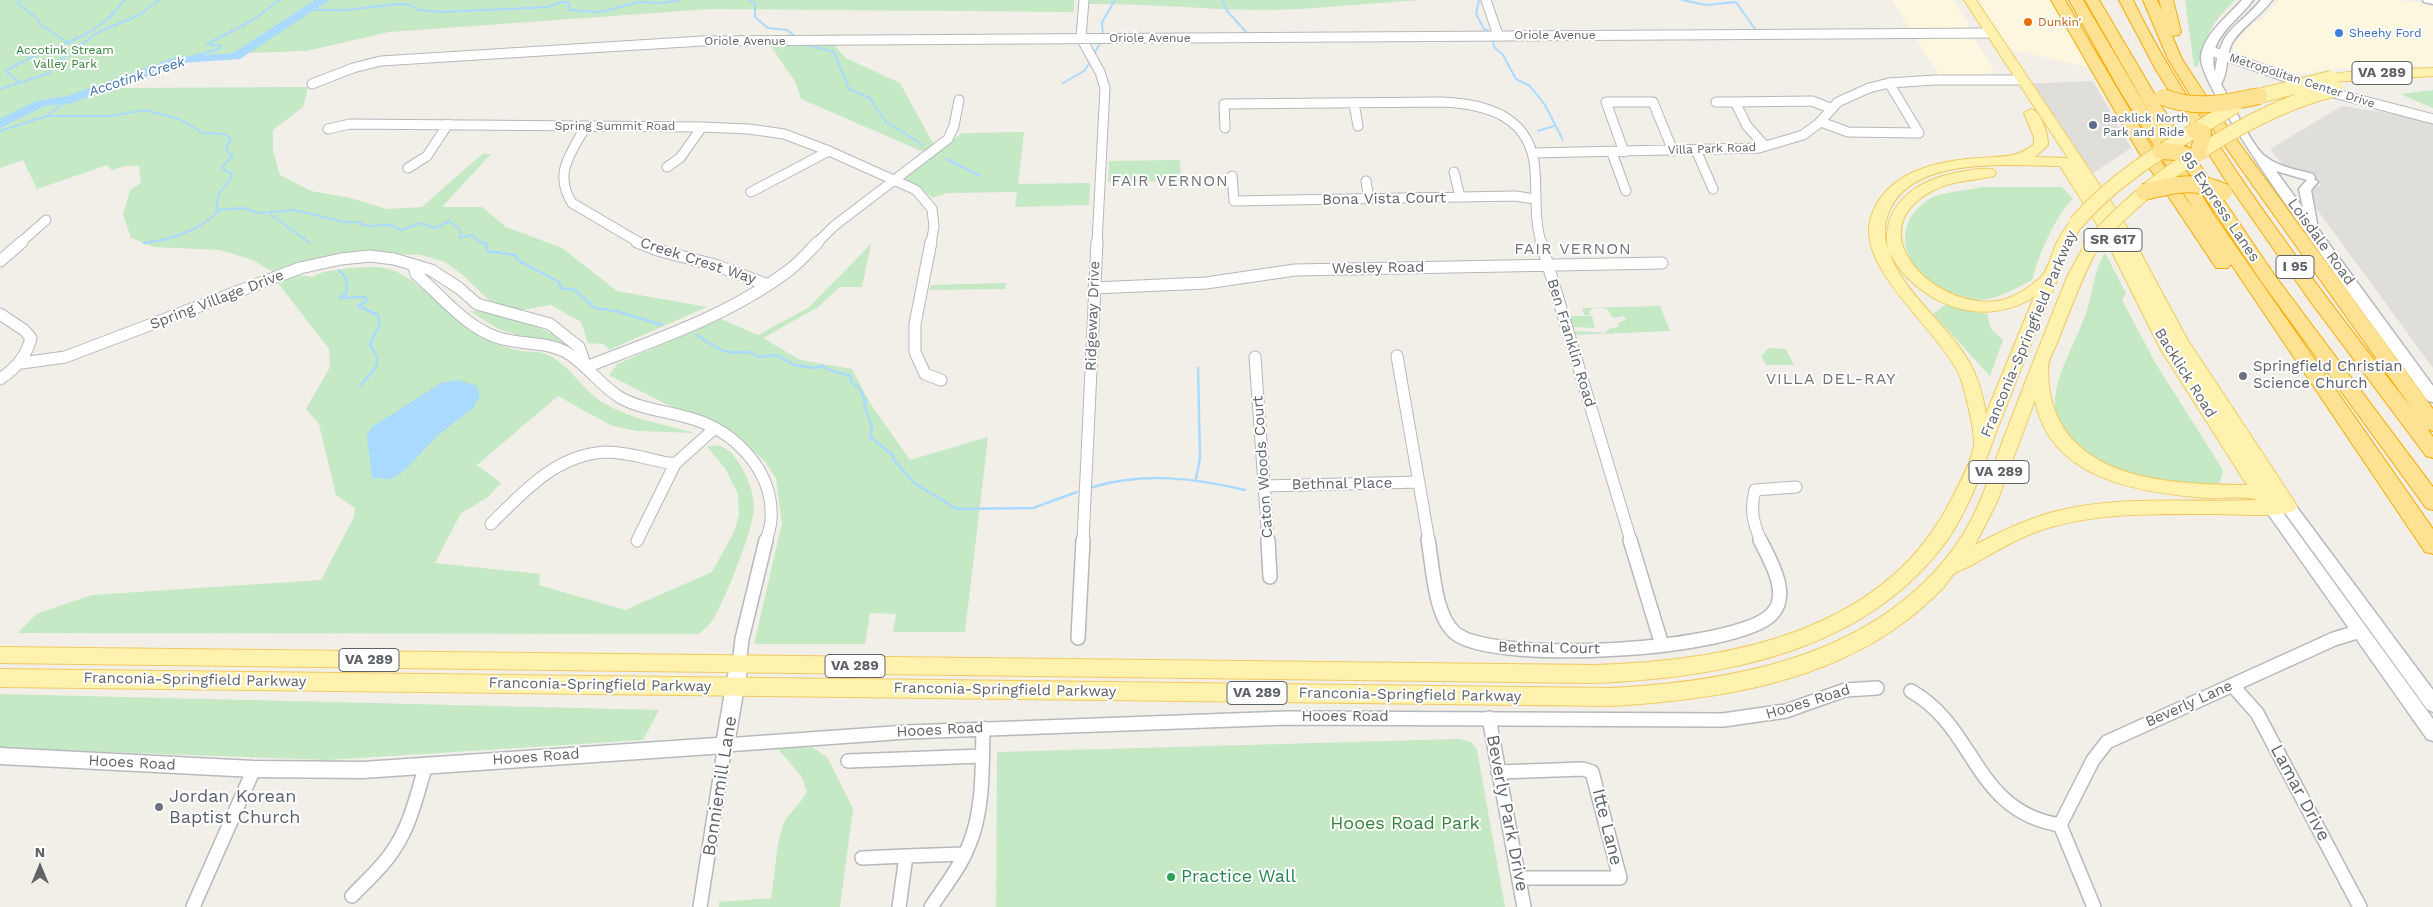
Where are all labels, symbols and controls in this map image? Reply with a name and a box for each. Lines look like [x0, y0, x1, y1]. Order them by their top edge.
place label: Dunkin' [2038, 15, 2081, 29]
marker: Dunkin' [2022, 16, 2034, 28]
place label: Sheehy Ford [2349, 26, 2422, 40]
marker: Sheehy Ford [2333, 27, 2345, 39]
street label: Oriole Avenue [1514, 28, 1596, 42]
street label: Oriole Avenue [1109, 31, 1191, 45]
street label: Oriole Avenue [704, 34, 786, 48]
park label: Accotink Stream Valley Park [16, 43, 114, 71]
street label: Metropolitan Center Drive [2227, 51, 2377, 111]
water label: Accotink Creek [87, 54, 187, 100]
road number: VA 289 [2352, 62, 2412, 84]
place label: Backlick North Park and Ride [2103, 111, 2189, 139]
street label: Spring Summit Road [555, 119, 675, 133]
marker: Backlick North Park and Ride [2087, 119, 2099, 131]
street label: Villa Park Road [1668, 140, 1756, 158]
street label: 95 Express Lanes [2177, 149, 2263, 265]
district label: FAIR VERNON [1110, 171, 1230, 191]
street label: Bona Vista Court [1322, 189, 1446, 209]
street label: Loisdale Road [2284, 195, 2358, 289]
street label: Franconia-Springfield Parkway [1977, 228, 2081, 440]
road number: SR 617 [2084, 228, 2142, 252]
street label: Creek Crest Way [638, 234, 758, 288]
district label: FAIR VERNON [1513, 239, 1633, 259]
road number: I 95 [2276, 256, 2314, 278]
street label: Wesley Road [1331, 258, 1425, 278]
street label: Ridgeway Drive [1082, 261, 1104, 371]
street label: Spring Village Drive [148, 266, 286, 334]
street label: Ben Franklin Road [1543, 277, 1599, 409]
street label: Backlick Road [2150, 325, 2220, 421]
place label: Springfield Christian Science Church [2253, 358, 2403, 393]
district label: VILLA DEL-RAY [1764, 369, 1898, 389]
marker: Springfield Christian Science Church [2237, 370, 2249, 382]
street label: Caton Woods Court [1249, 395, 1277, 539]
road number: VA 289 [1969, 461, 2029, 484]
street label: Bethnal Place [1292, 474, 1392, 494]
street label: Bethnal Court [1498, 638, 1600, 658]
road number: VA 289 [339, 648, 399, 672]
road number: VA 289 [825, 654, 885, 678]
street label: Franconia-Springfield Parkway [83, 669, 307, 691]
street label: Franconia-Springfield Parkway [488, 674, 712, 696]
street label: Beverly Lane [2143, 677, 2235, 731]
street label: Franconia-Springfield Parkway [893, 679, 1117, 701]
road number: VA 289 [1227, 681, 1287, 704]
street label: Hooes Road [1764, 681, 1852, 723]
street label: Franconia-Springfield Parkway [1298, 684, 1522, 706]
street label: Hooes Road [1301, 708, 1389, 726]
street label: Bonniemill Lane [698, 714, 742, 858]
street label: Hooes Road [896, 719, 984, 741]
street label: Beverly Park Drive [1481, 733, 1533, 893]
street label: Lamar Drive [2265, 741, 2335, 845]
street label: Hooes Road [492, 745, 580, 769]
street label: Hooes Road [88, 752, 176, 774]
place label: Jordan Korean Baptist Church [169, 786, 300, 829]
street label: Itte Lane [1587, 786, 1627, 868]
marker: Jordan Korean Baptist Church [153, 801, 165, 813]
park label: Hooes Road Park [1330, 813, 1480, 835]
north arrow [15, 842, 65, 892]
text: N [35, 844, 45, 860]
place label: Practice Wall [1181, 866, 1296, 888]
marker: Practice Wall [1165, 871, 1177, 883]

